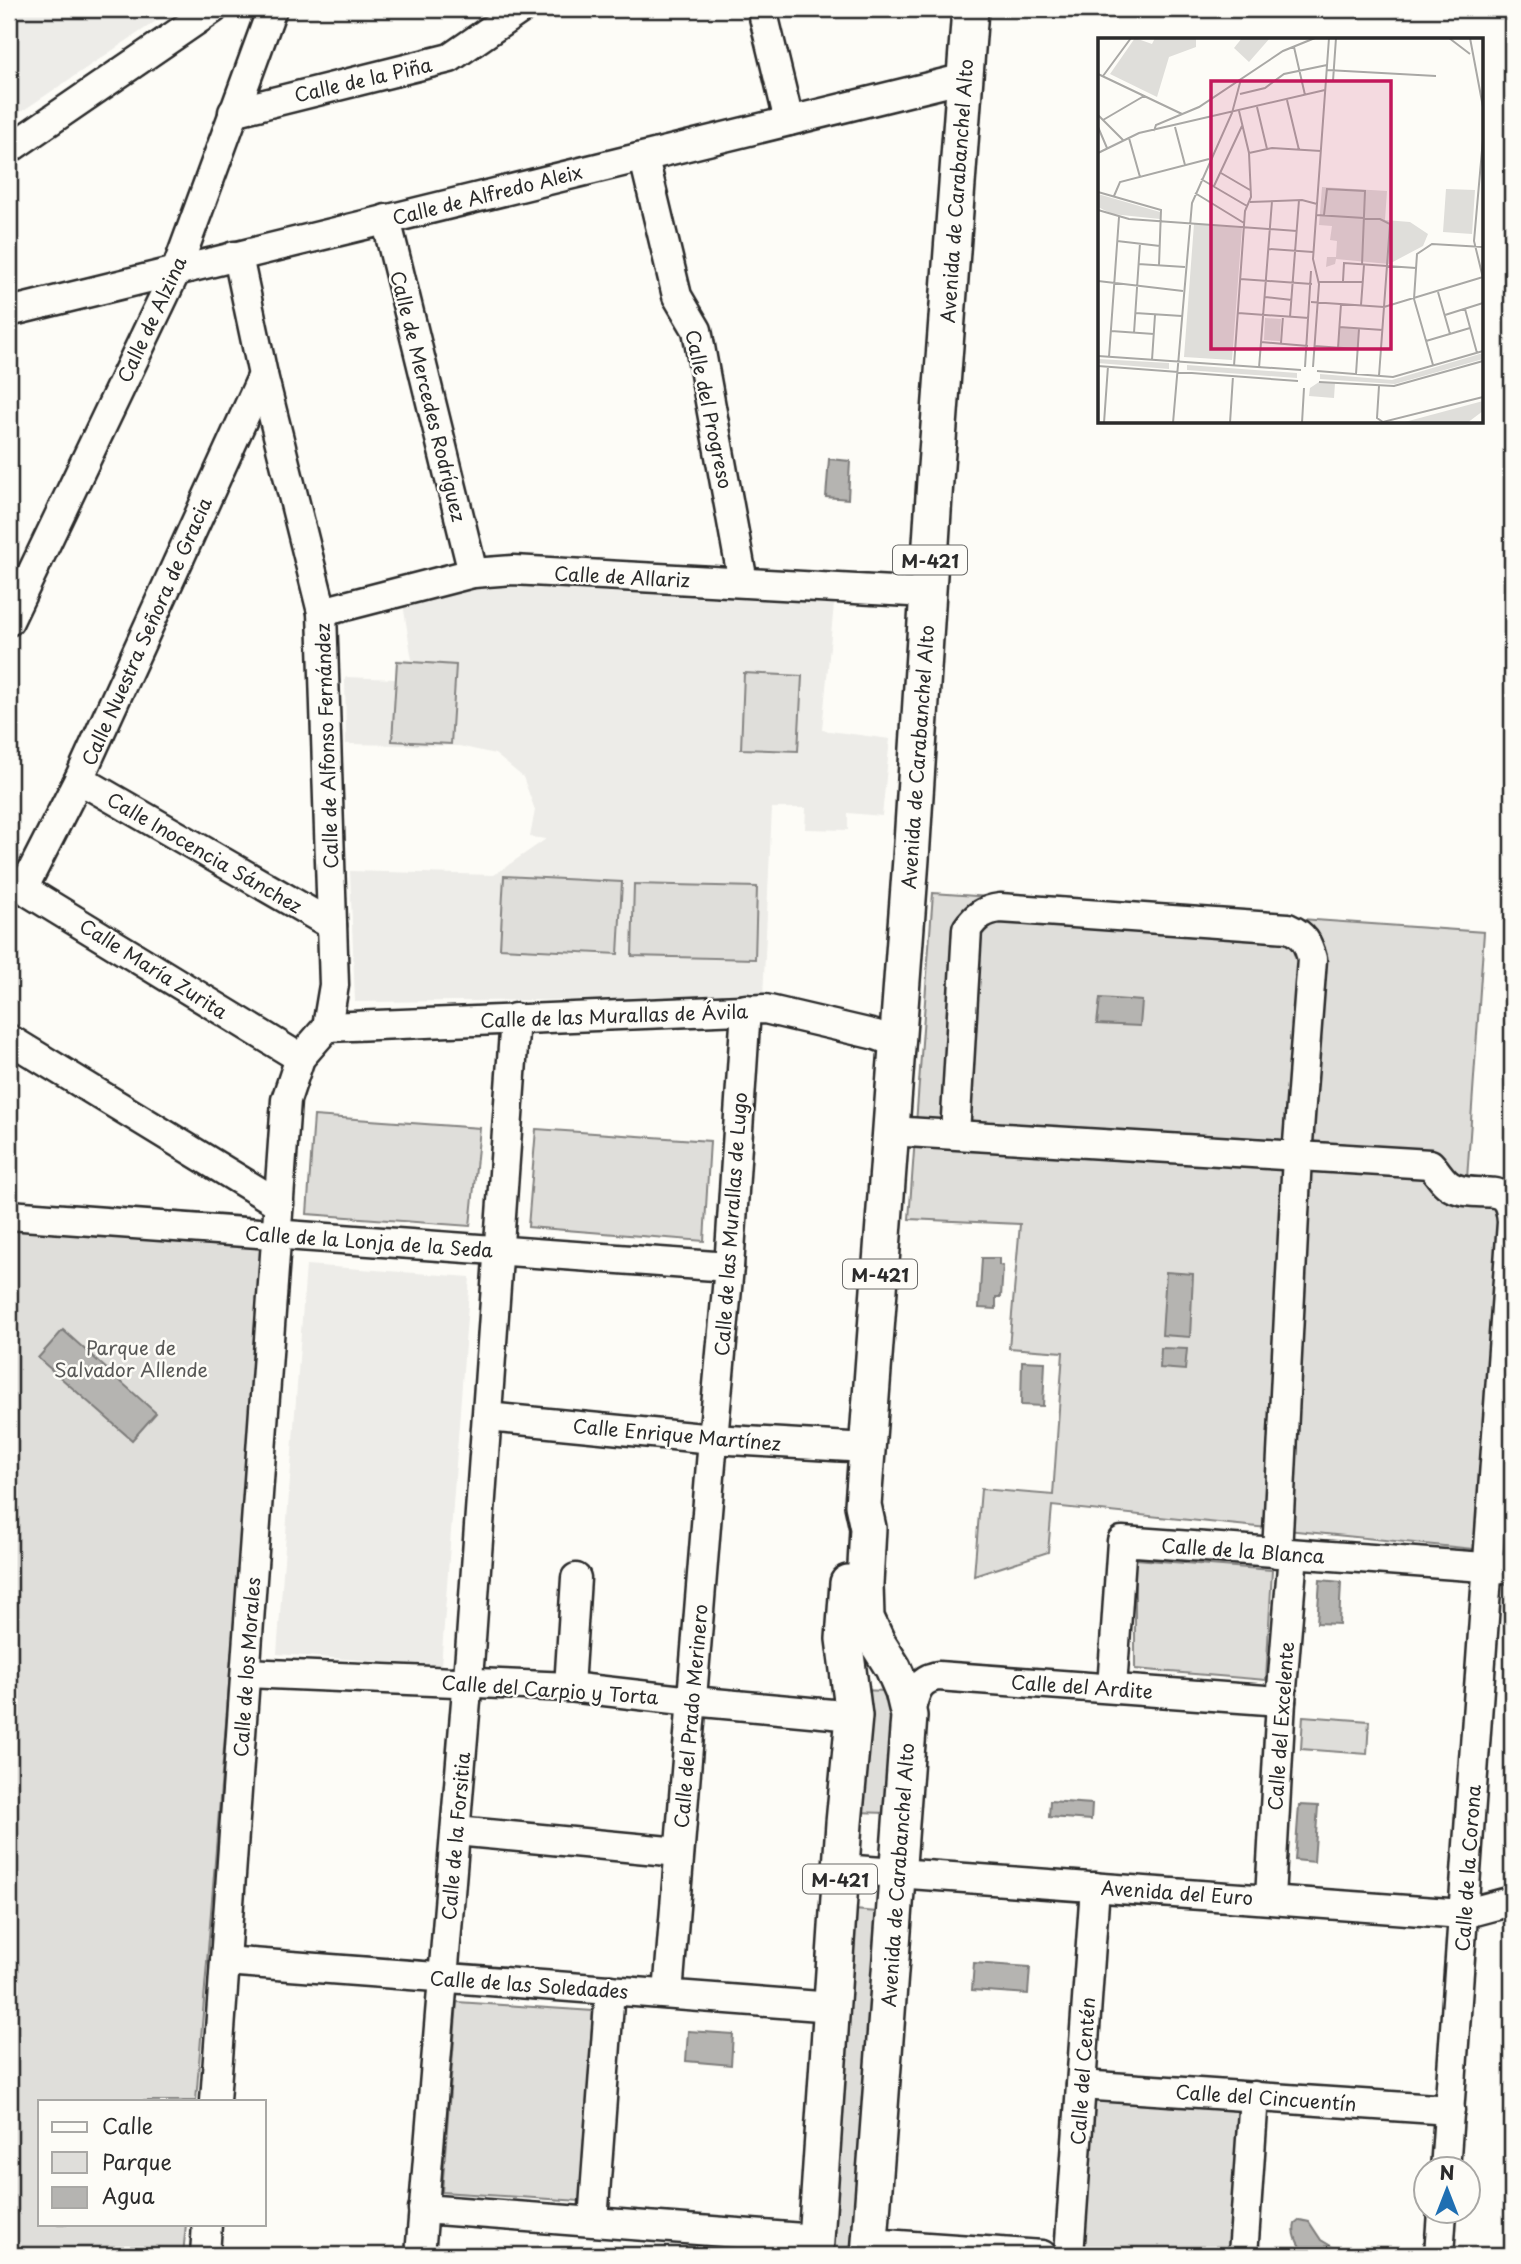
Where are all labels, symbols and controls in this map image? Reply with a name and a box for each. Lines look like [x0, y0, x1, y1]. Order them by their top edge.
inset map [1098, 38, 1482, 424]
street label: Calle de la Piña [291, 50, 435, 108]
street label: Avenida de Carabanchel Alto [933, 58, 979, 324]
street label: Calle de Alfredo Aleix [389, 157, 585, 231]
street label: Calle de Alzina [110, 251, 193, 387]
street label: Calle de Mercedes Rodríguez [384, 268, 474, 524]
street label: Calle del Progreso [679, 327, 741, 491]
street label: Calle Nuestra Señora de Gracia [74, 492, 218, 770]
road number: M-421 [893, 546, 967, 574]
street label: Calle de Allariz [553, 558, 691, 594]
street label: Calle de Alfonso Fernández [308, 623, 344, 869]
street label: Avenida de Carabanchel Alto [894, 624, 940, 890]
street label: Calle Inocencia Sánchez [102, 785, 308, 919]
street label: Calle María Zurita [75, 911, 233, 1025]
street label: Calle de las Murallas de Ávila [480, 996, 748, 1034]
street label: Calle de las Murallas de Lugo [707, 1091, 753, 1357]
street label: Calle de la Lonja de la Seda [244, 1218, 494, 1264]
road number: M-421 [843, 1260, 917, 1288]
park label: Parque de Salvador Allende [54, 1333, 208, 1383]
street label: Calle Enrique Martínez [572, 1411, 782, 1457]
street label: Calle de la Blanca [1160, 1530, 1326, 1570]
street label: Calle de los Morales [226, 1576, 266, 1758]
street label: Calle del Prado Merinero [666, 1603, 714, 1829]
street label: Calle del Excelente [1260, 1641, 1300, 1811]
street label: Calle del Carpio y Torta [441, 1667, 659, 1711]
street label: Calle del Ardite [1010, 1667, 1154, 1705]
street label: Avenida de Carabanchel Alto [874, 1742, 920, 2008]
street label: Calle de la Forsitia [434, 1751, 476, 1921]
street label: Calle de la Corona [1447, 1784, 1487, 1952]
road number: M-421 [803, 1865, 877, 1894]
street label: Avenida del Euro [1100, 1873, 1254, 1911]
street label: Calle de las Soledades [429, 1963, 629, 2005]
street label: Calle del Centén [1063, 1996, 1101, 2146]
street label: Calle del Cincuentín [1175, 2077, 1357, 2117]
legend [38, 2100, 266, 2226]
text: Calle [102, 2109, 153, 2141]
text: Parque [102, 2145, 172, 2177]
north arrow [1412, 2156, 1482, 2226]
text: N [1439, 2158, 1455, 2186]
text: Agua [102, 2179, 155, 2211]

